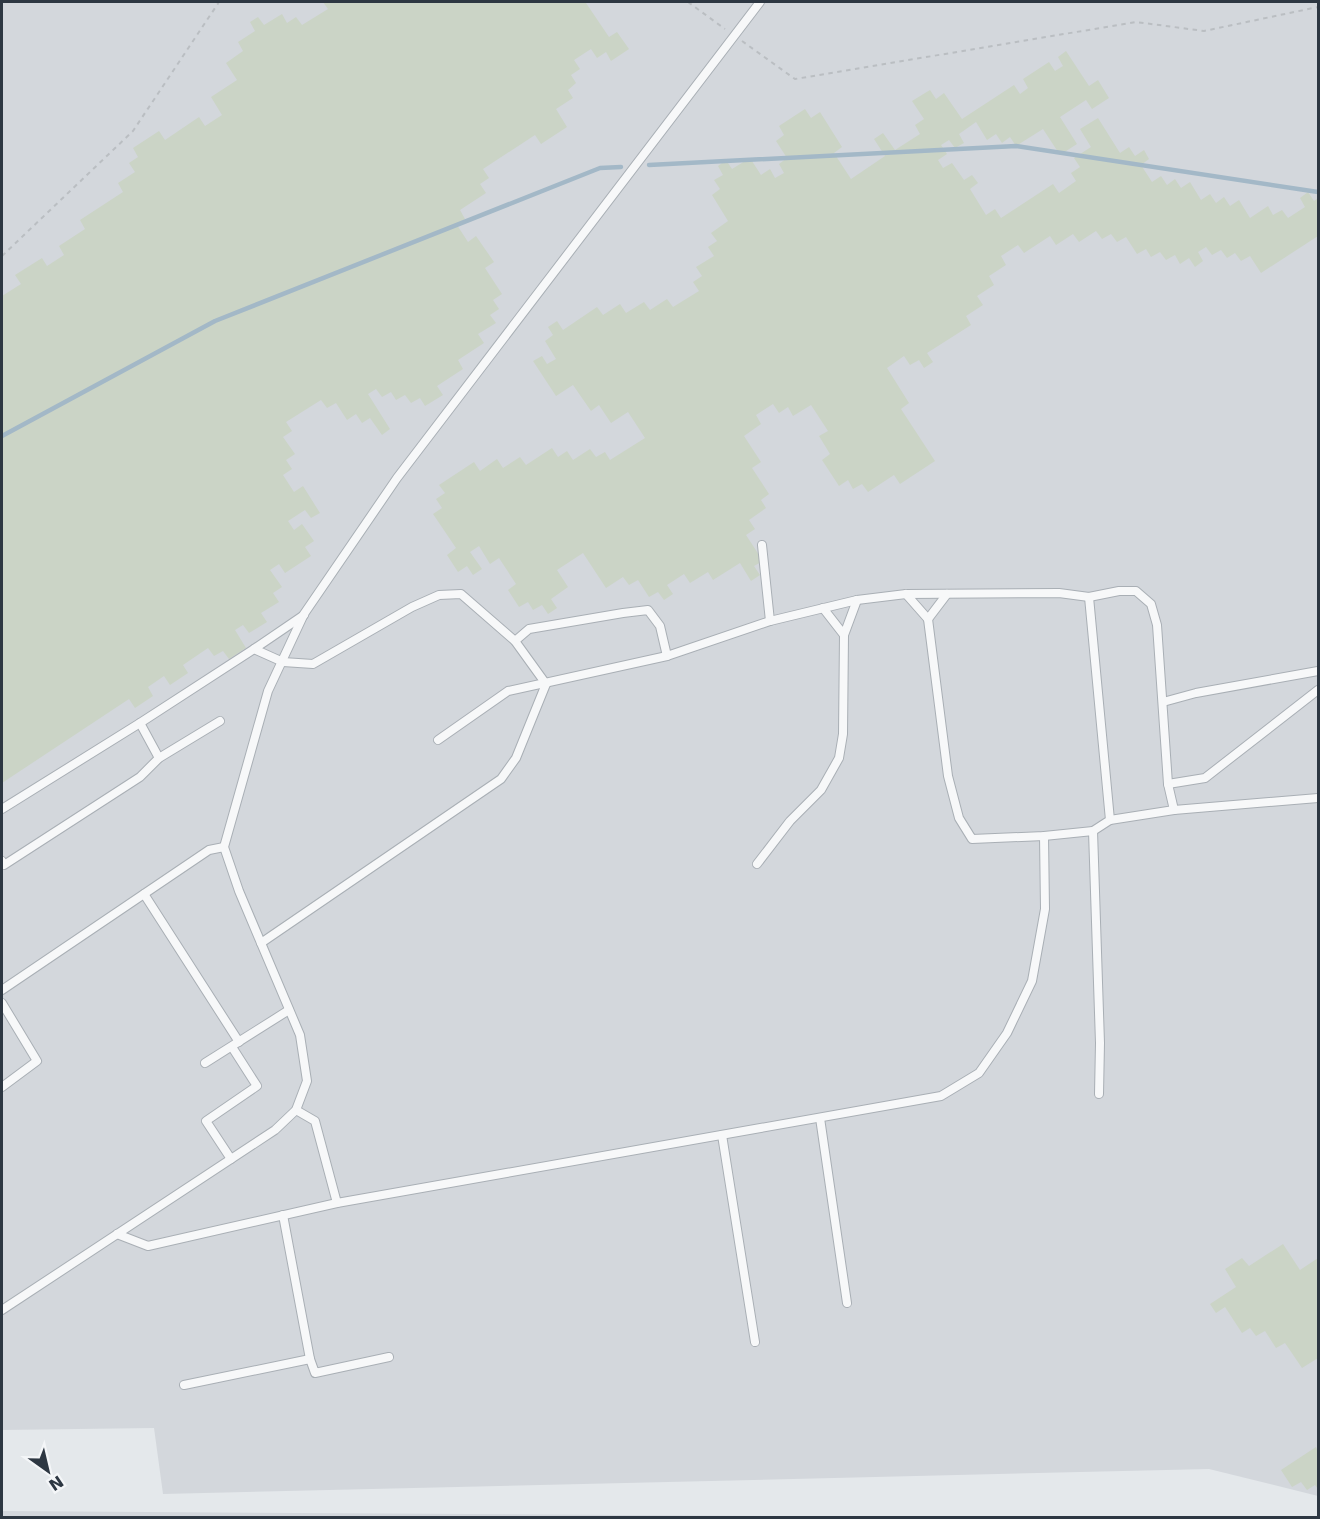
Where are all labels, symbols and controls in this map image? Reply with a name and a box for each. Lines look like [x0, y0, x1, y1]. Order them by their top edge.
north arrow [18, 1441, 78, 1501]
text: N [45, 1471, 67, 1495]

